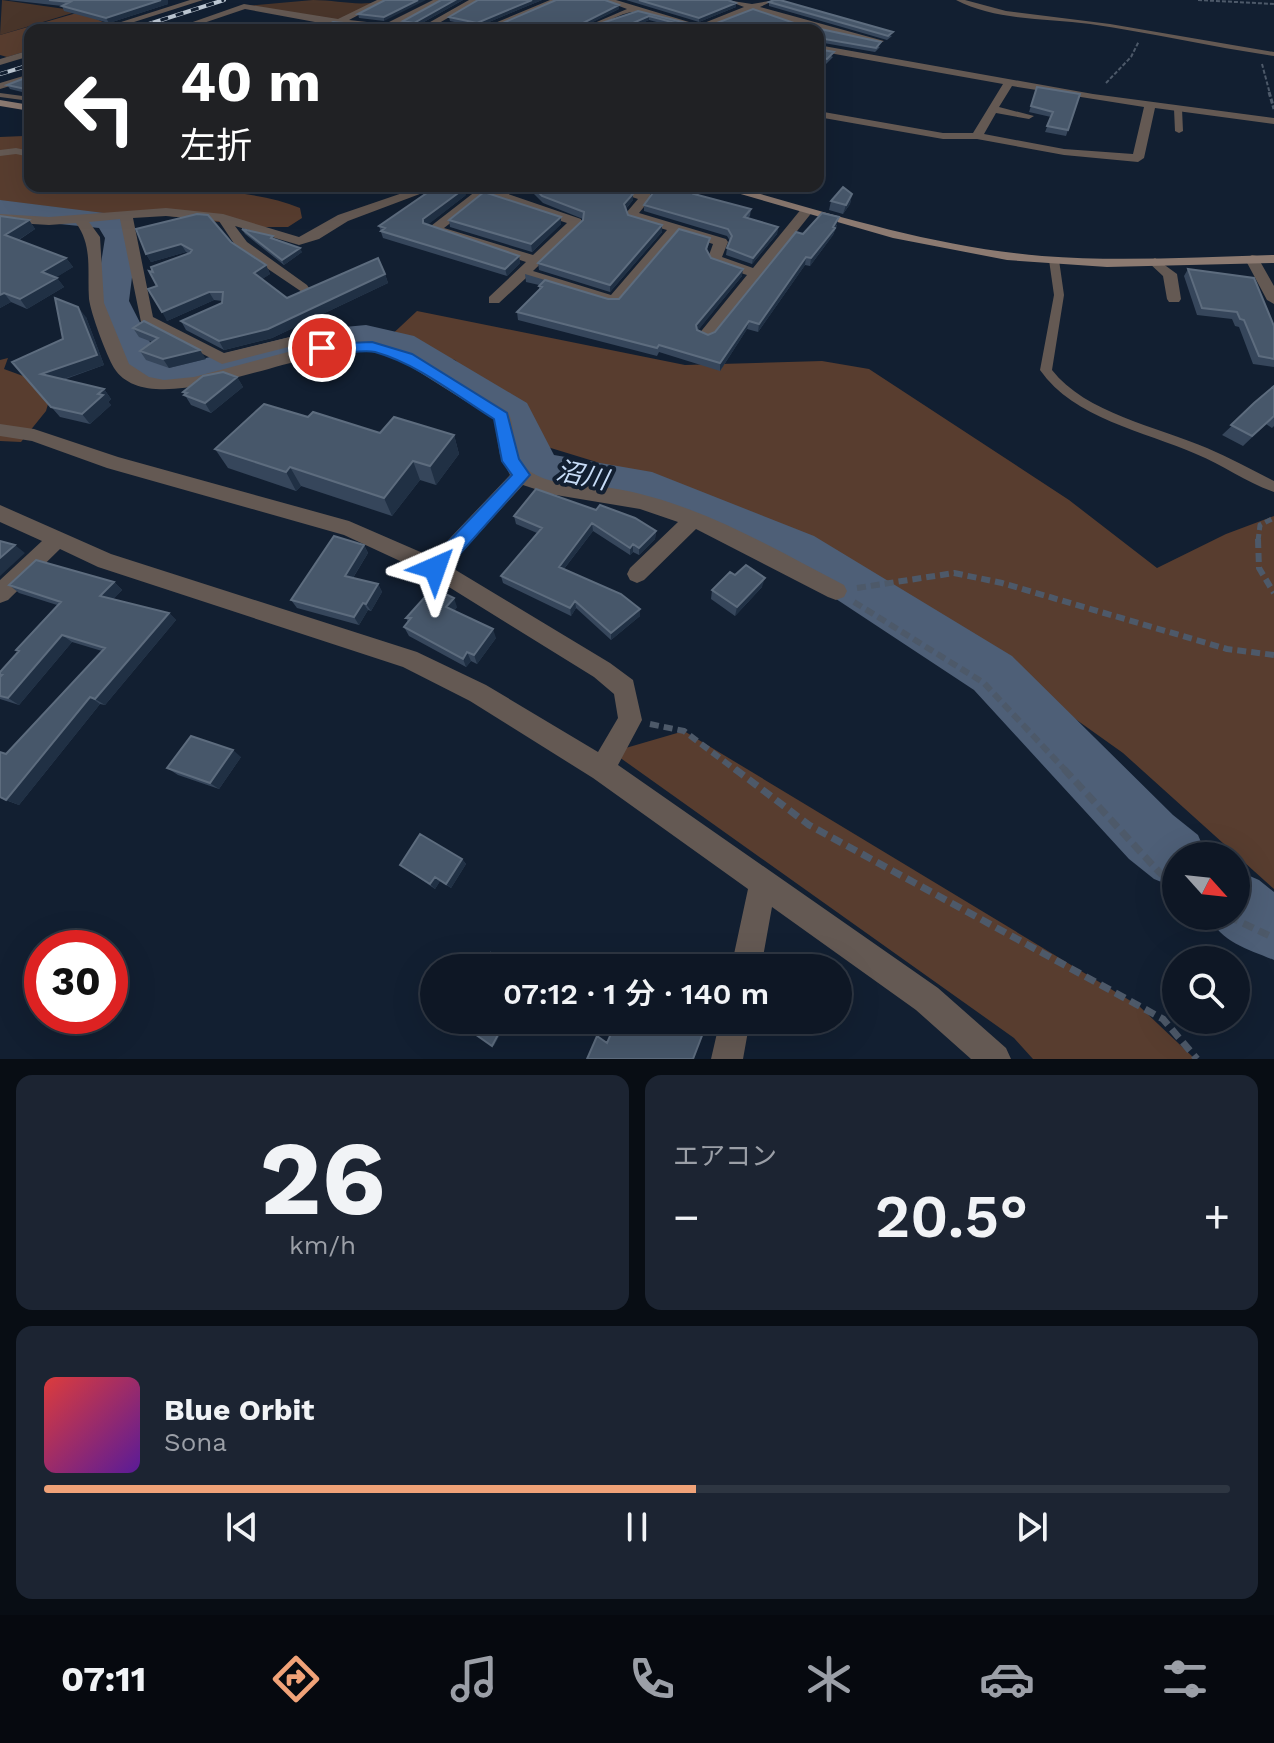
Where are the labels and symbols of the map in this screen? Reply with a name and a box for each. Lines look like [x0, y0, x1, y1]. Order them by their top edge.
pin [288, 314, 356, 382]
water label: 沼川 [553, 455, 613, 496]
position arrow [393, 526, 477, 610]
north arrow [1162, 842, 1250, 930]
speed limit sign: 30 [24, 930, 128, 1034]

